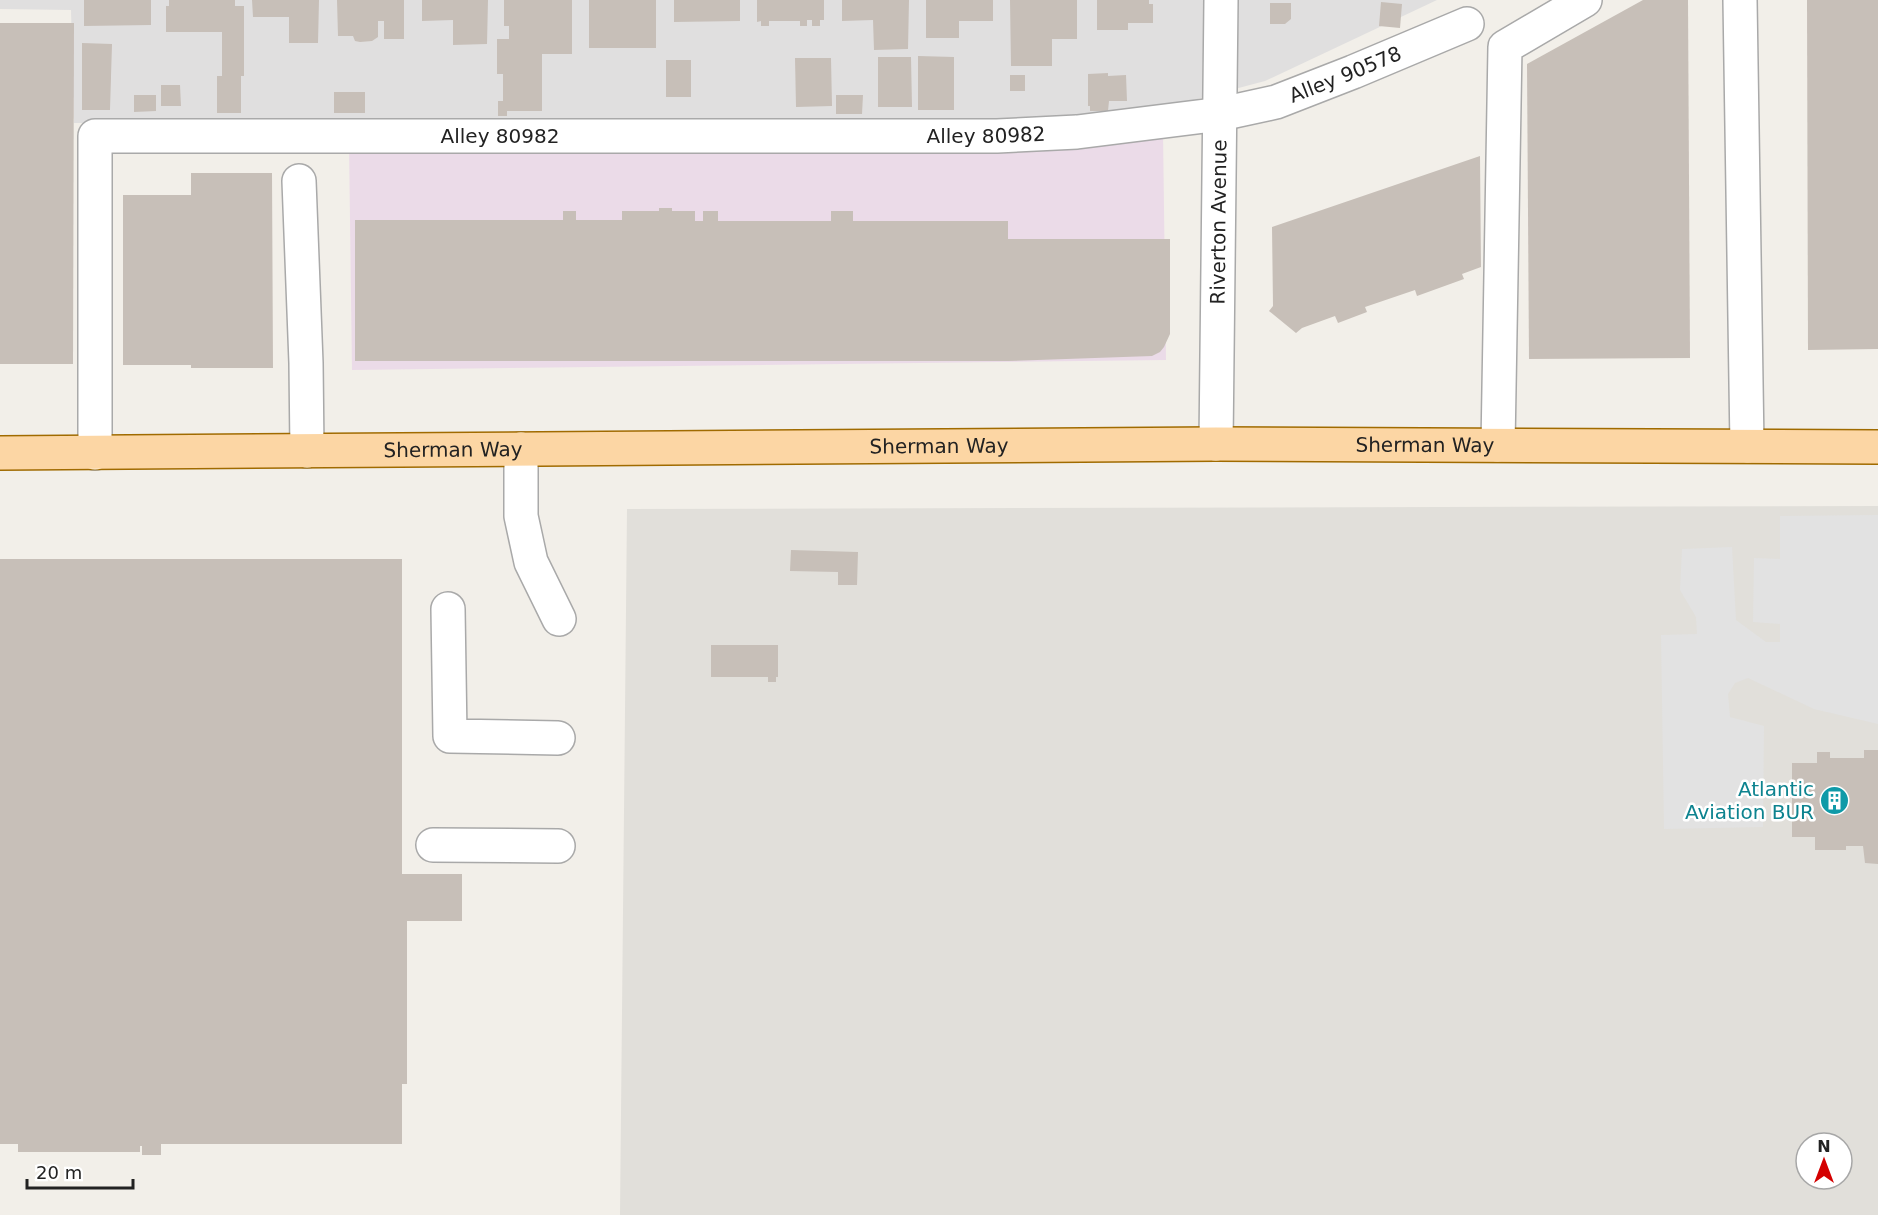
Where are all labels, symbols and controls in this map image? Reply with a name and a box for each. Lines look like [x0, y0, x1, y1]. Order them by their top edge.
street label: Alley 90578 [1286, 41, 1405, 108]
street label: Alley 80982 [927, 122, 1046, 148]
street label: Alley 80982 [441, 124, 560, 148]
street label: Riverton Avenue [1206, 139, 1231, 305]
street label: Sherman Way [1355, 433, 1495, 457]
street label: Sherman Way [869, 434, 1009, 459]
street label: Sherman Way [383, 437, 523, 462]
place label: Atlantic Aviation BUR [1685, 777, 1814, 824]
building icon: Atlantic Aviation BUR [1819, 784, 1851, 816]
north arrow [1794, 1131, 1854, 1191]
text: N [1817, 1137, 1831, 1156]
scale bar [27, 1152, 134, 1190]
text: 20 m [36, 1162, 82, 1183]

